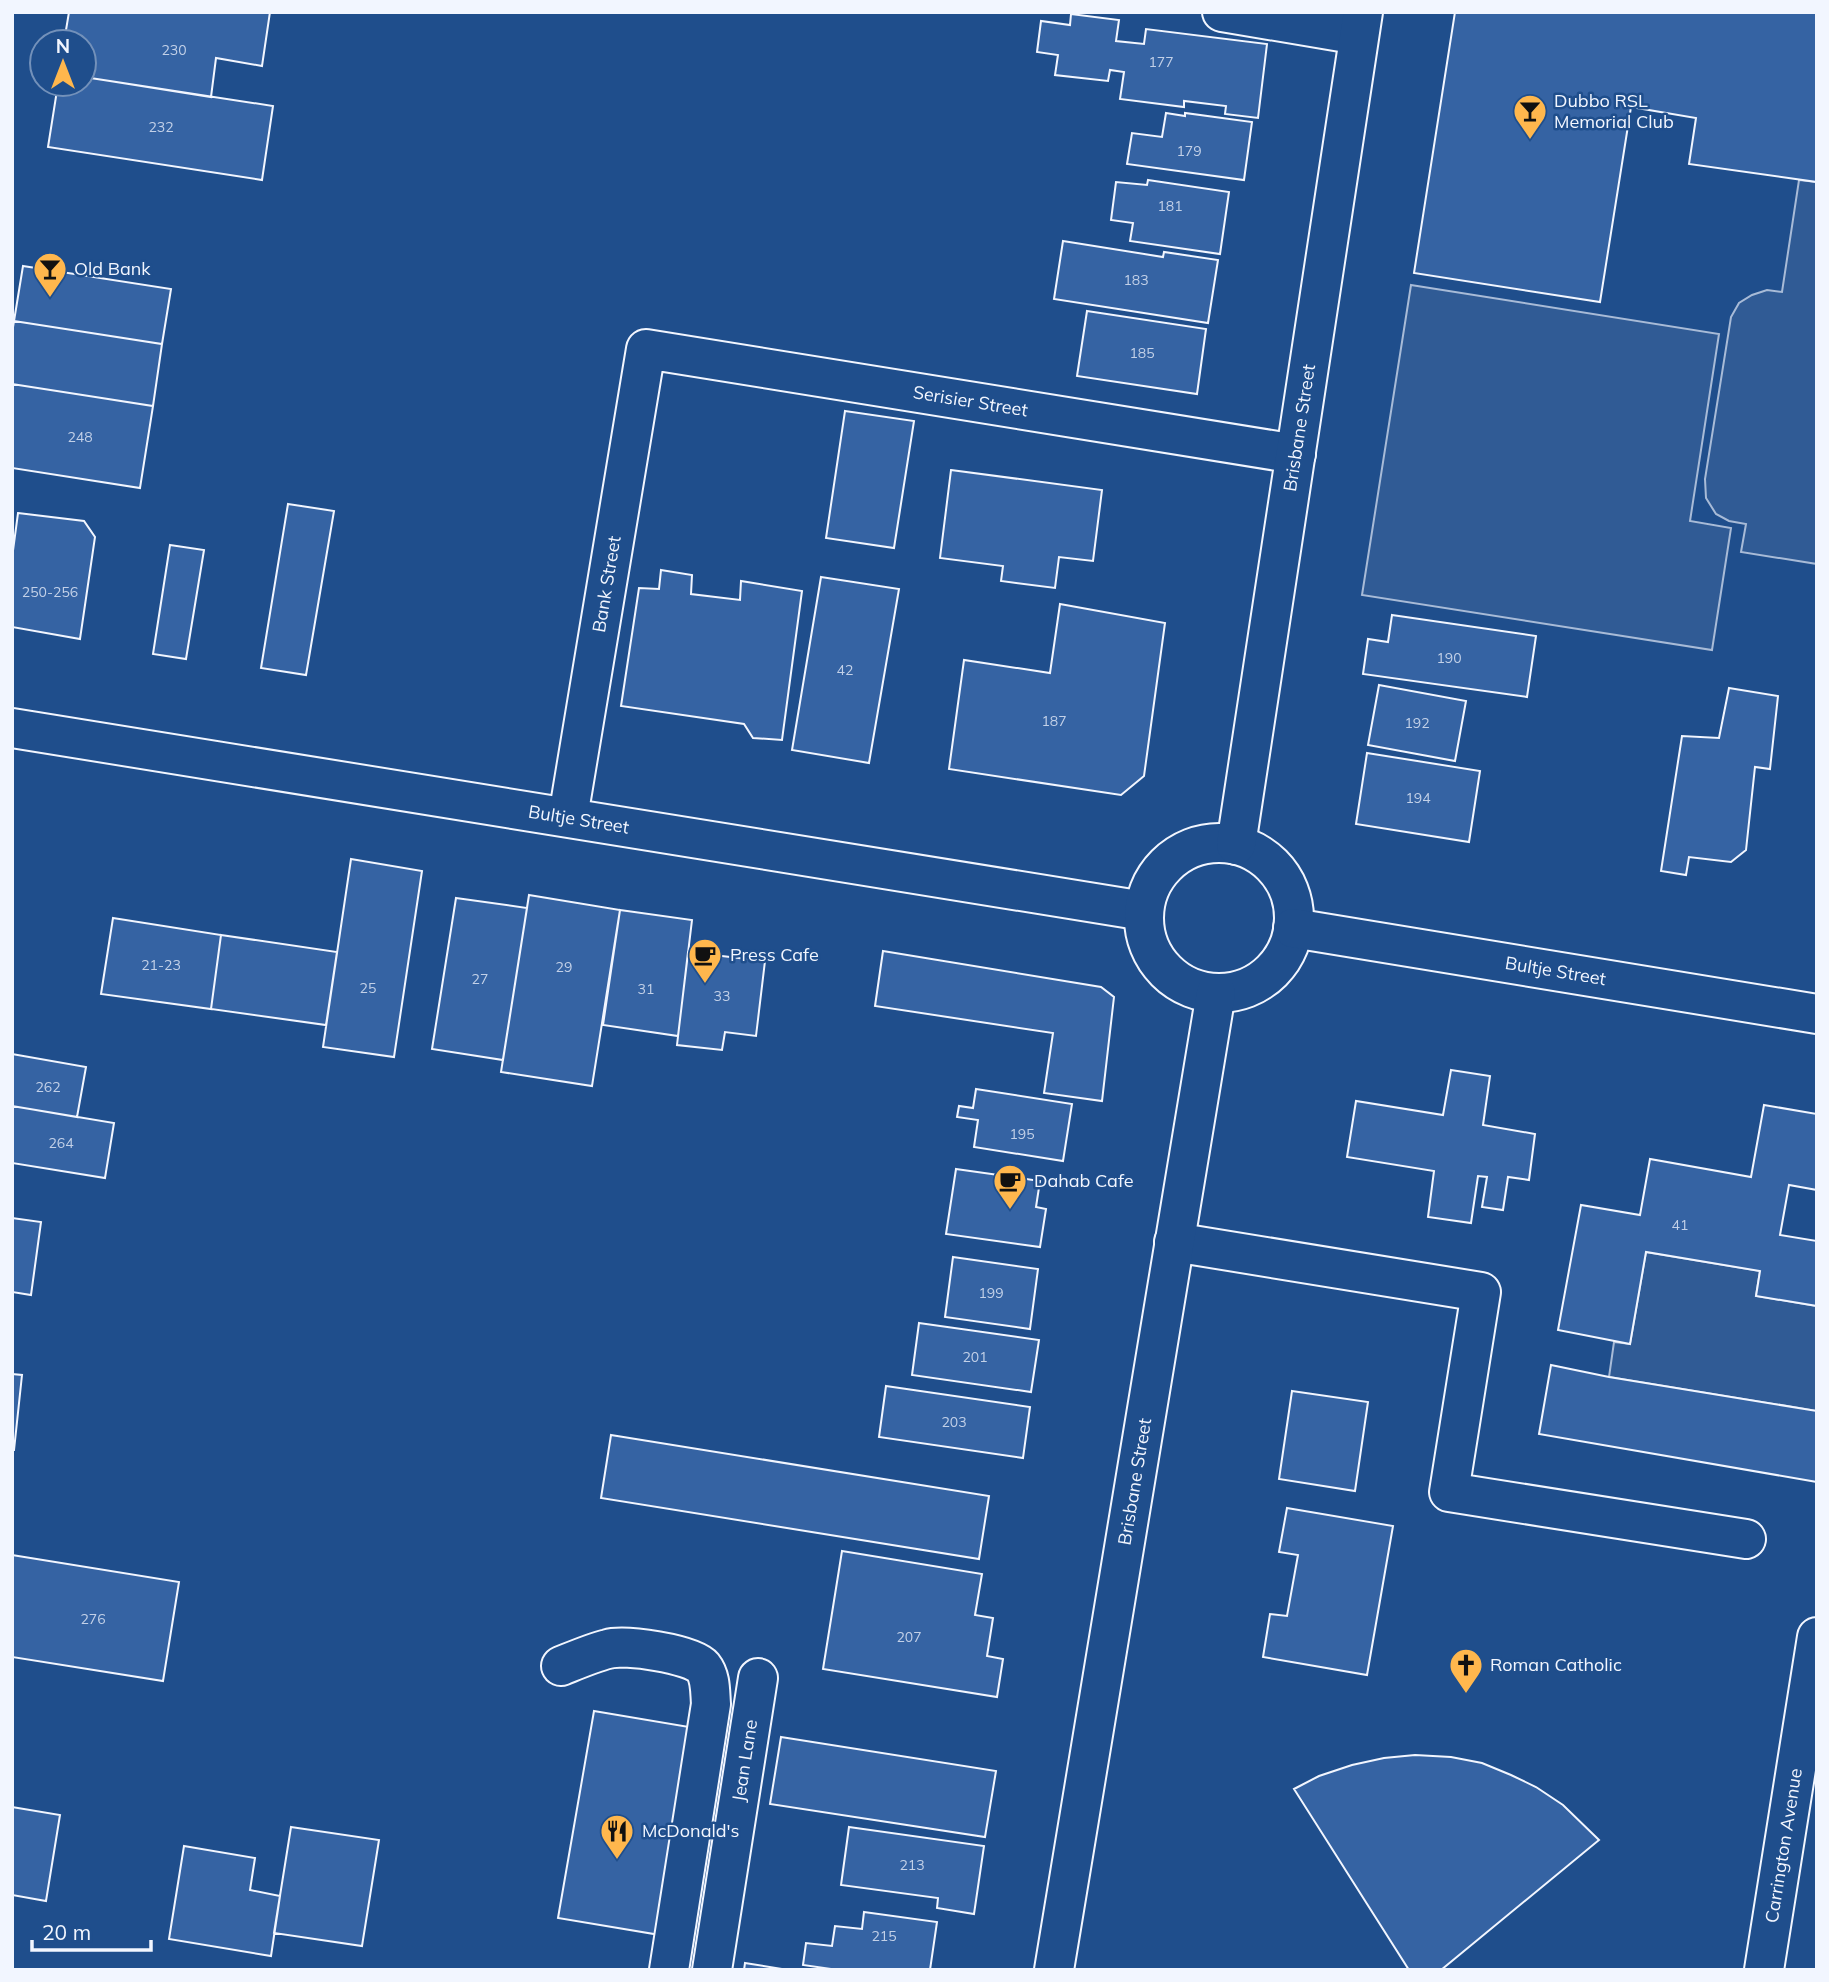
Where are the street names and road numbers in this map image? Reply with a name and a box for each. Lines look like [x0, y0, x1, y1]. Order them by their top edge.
street label: Brisbane Street [1278, 362, 1320, 493]
street label: Serisier Street [911, 380, 1029, 421]
street label: Bank Street [587, 534, 626, 634]
street label: Bultje Street [527, 800, 631, 839]
street label: Bultje Street [1503, 951, 1608, 990]
street label: Brisbane Street [1113, 1416, 1156, 1547]
street label: Jean Lane [727, 1718, 762, 1803]
street label: Carrington Avenue [1760, 1767, 1807, 1924]

